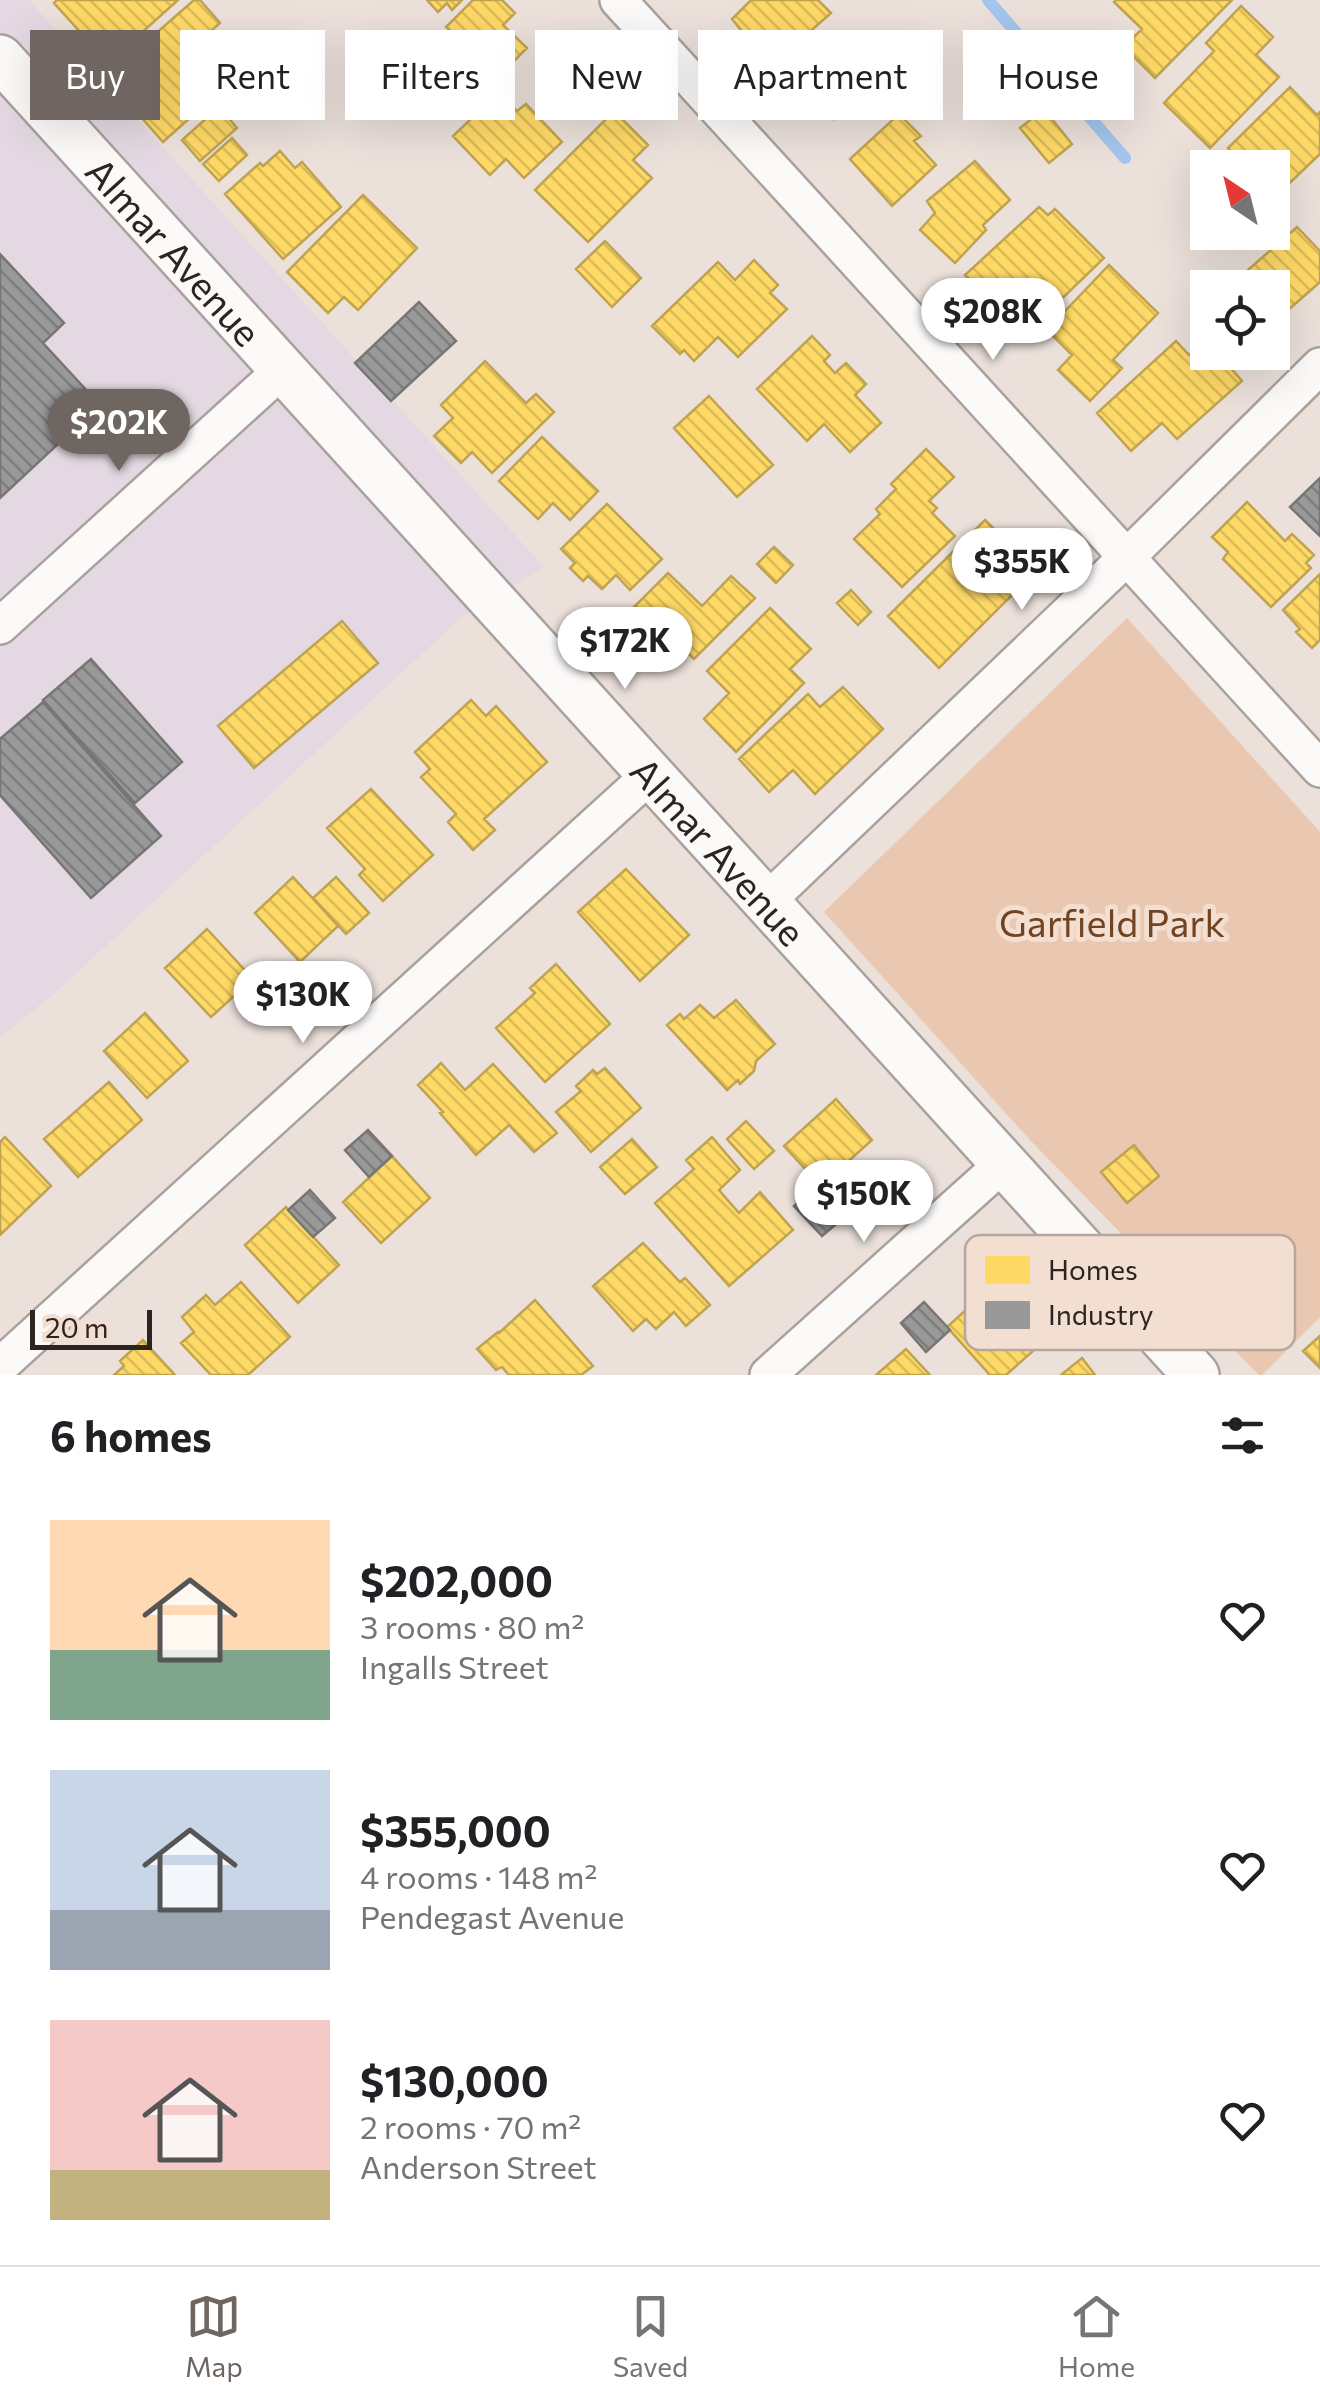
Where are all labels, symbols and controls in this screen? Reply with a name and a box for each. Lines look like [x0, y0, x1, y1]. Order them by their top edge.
chip: Buy [30, 30, 160, 120]
chip: Rent [180, 30, 325, 120]
chip: Filters [345, 30, 515, 120]
chip: New [535, 30, 678, 120]
chip: Apartment [698, 30, 943, 120]
chip: House [963, 30, 1134, 120]
street label: Almar Avenue [77, 147, 272, 354]
north arrow [1190, 150, 1290, 250]
map controls [1190, 150, 1290, 370]
button: locate [1190, 270, 1290, 370]
pin: $208K [923, 278, 1063, 363]
text: $208K [943, 290, 1043, 330]
pin: $202K [49, 389, 189, 474]
text: $202K [70, 401, 168, 441]
pin: $355K [952, 528, 1092, 613]
text: $355K [974, 540, 1070, 580]
pin: $172K [555, 607, 695, 692]
text: $172K [579, 619, 671, 659]
street label: Almar Avenue [622, 746, 817, 954]
park label: Garfield Park [999, 898, 1225, 945]
pin: $130K [233, 961, 373, 1046]
text: $130K [255, 973, 351, 1013]
pin: $150K [794, 1160, 934, 1245]
text: $150K [816, 1172, 912, 1212]
legend [965, 1235, 1295, 1350]
text: Homes [1048, 1252, 1138, 1286]
text: Industry [1048, 1297, 1154, 1331]
scale bar [30, 1305, 152, 1350]
text: 20 m [45, 1310, 109, 1344]
icon: filters [1215, 1408, 1270, 1463]
text: 6 homes [50, 1409, 212, 1461]
text: $202,000 [360, 1554, 553, 1606]
icon: home [130, 1560, 250, 1680]
icon: heart [1215, 1593, 1270, 1648]
text: 3 rooms · 80 m² [360, 1606, 584, 1646]
text: Ingalls Street [360, 1646, 549, 1686]
text: $355,000 [360, 1804, 551, 1856]
icon: home [130, 1810, 250, 1930]
icon: heart [1215, 1843, 1270, 1898]
text: 4 rooms · 148 m² [360, 1856, 597, 1896]
text: Pendegast Avenue [360, 1896, 624, 1936]
text: $130,000 [360, 2054, 549, 2106]
icon: home [130, 2060, 250, 2180]
icon: heart [1215, 2093, 1270, 2148]
text: 2 rooms · 70 m² [360, 2106, 581, 2146]
text: Anderson Street [360, 2146, 597, 2186]
tab: Map [185, 2289, 243, 2383]
tab: Saved [613, 2289, 688, 2383]
tab: Home [1058, 2289, 1135, 2383]

